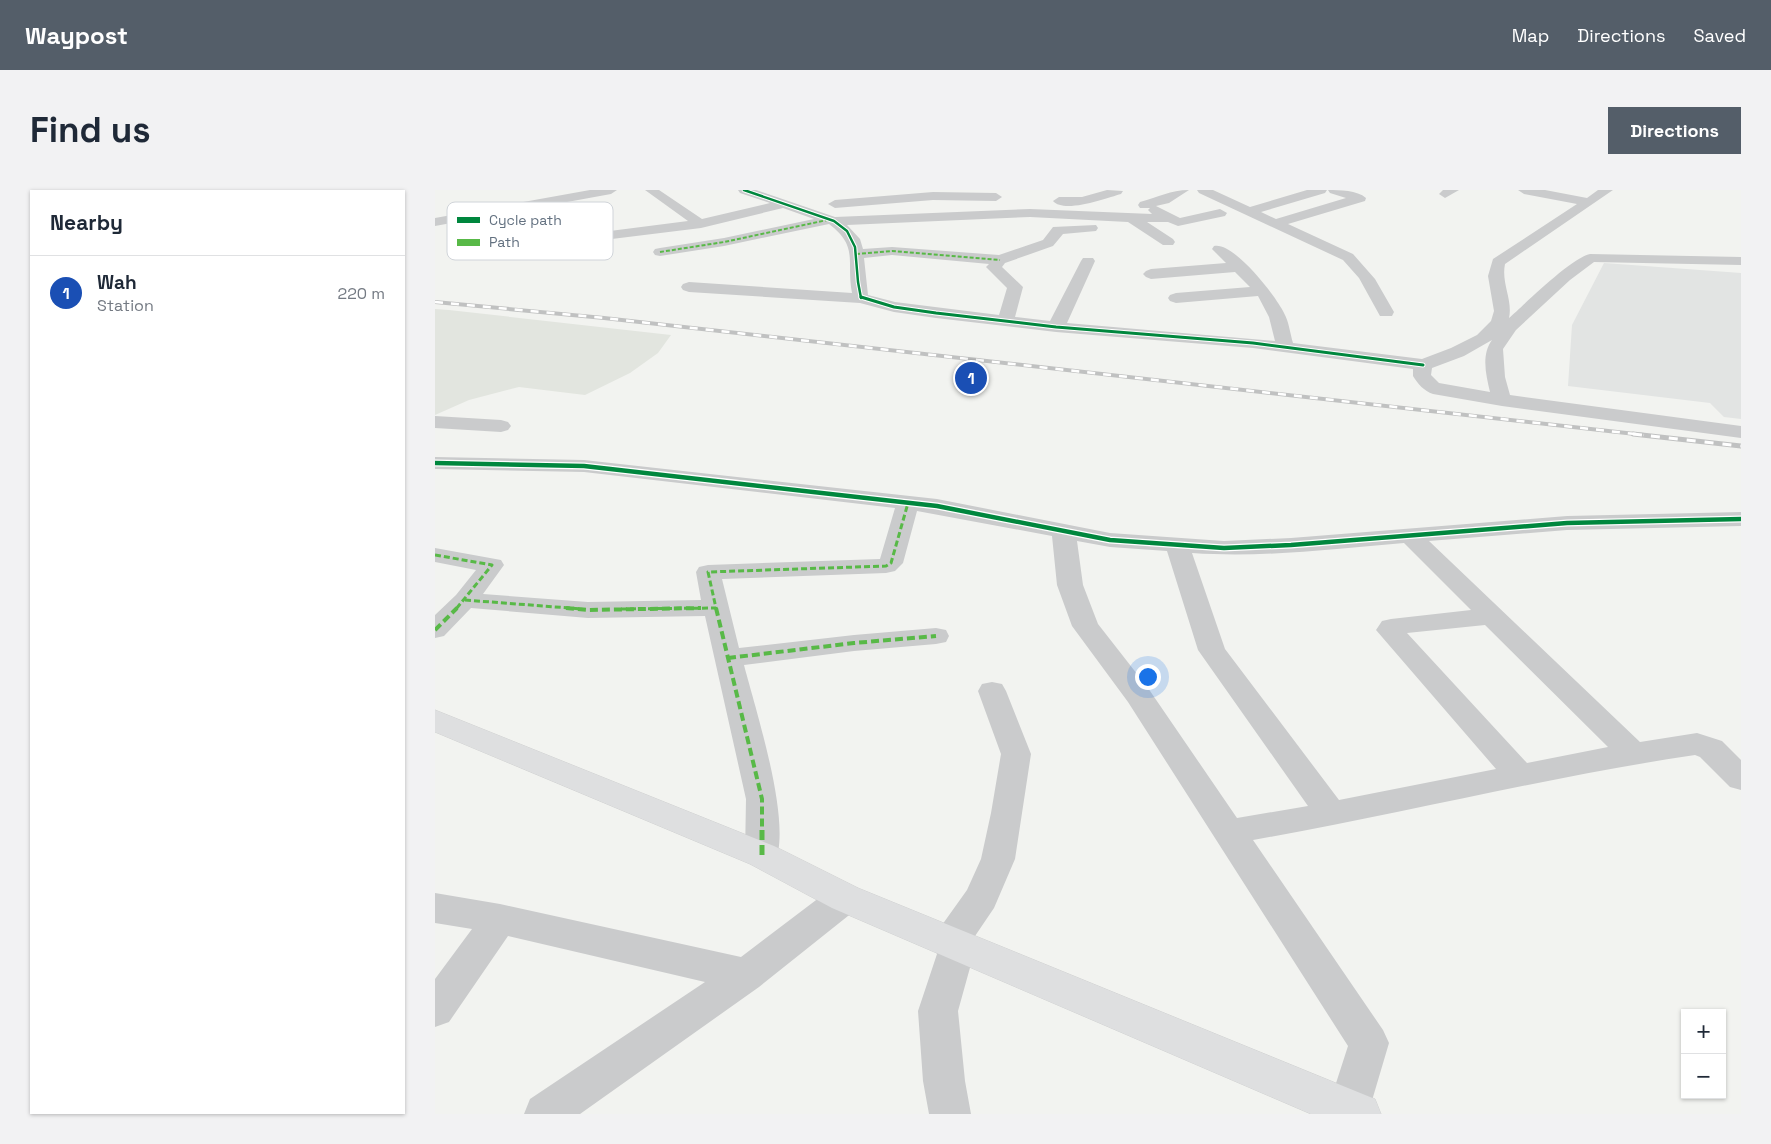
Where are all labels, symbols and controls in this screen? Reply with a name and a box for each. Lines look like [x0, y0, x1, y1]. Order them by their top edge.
text: Waypost [25, 20, 128, 51]
text: Map [1512, 24, 1549, 47]
text: Directions [1577, 24, 1666, 47]
text: Saved [1694, 24, 1746, 47]
button: Directions [1608, 107, 1741, 154]
text: Find us [30, 108, 151, 152]
legend [447, 202, 613, 260]
text: Nearby [50, 209, 123, 236]
text: Cycle path [489, 211, 562, 229]
text: Path [489, 233, 520, 251]
text: Wah [97, 270, 137, 295]
text: 1 [62, 283, 70, 304]
text: 220 m [338, 283, 385, 304]
text: Station [97, 295, 154, 316]
pin: 1 [955, 359, 987, 397]
your location [1135, 664, 1161, 690]
map controls [1681, 1009, 1726, 1099]
button: + [1681, 1009, 1726, 1054]
button: − [1681, 1054, 1726, 1099]

